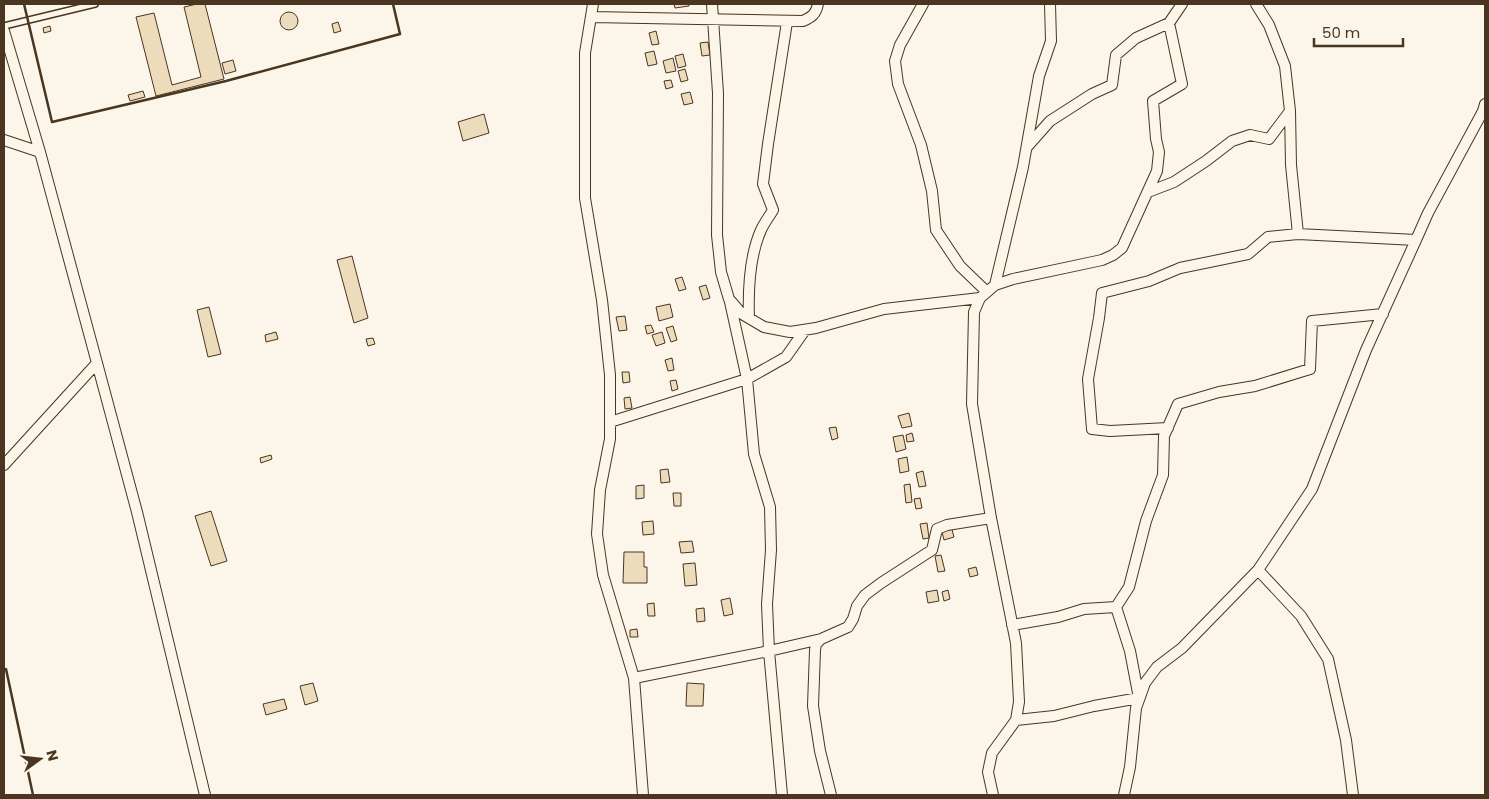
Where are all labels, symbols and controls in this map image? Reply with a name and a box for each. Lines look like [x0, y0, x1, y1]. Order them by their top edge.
scale bar [1314, 15, 1403, 47]
text: 50 m [1322, 22, 1360, 43]
north arrow [15, 734, 65, 784]
text: N [42, 748, 64, 763]

